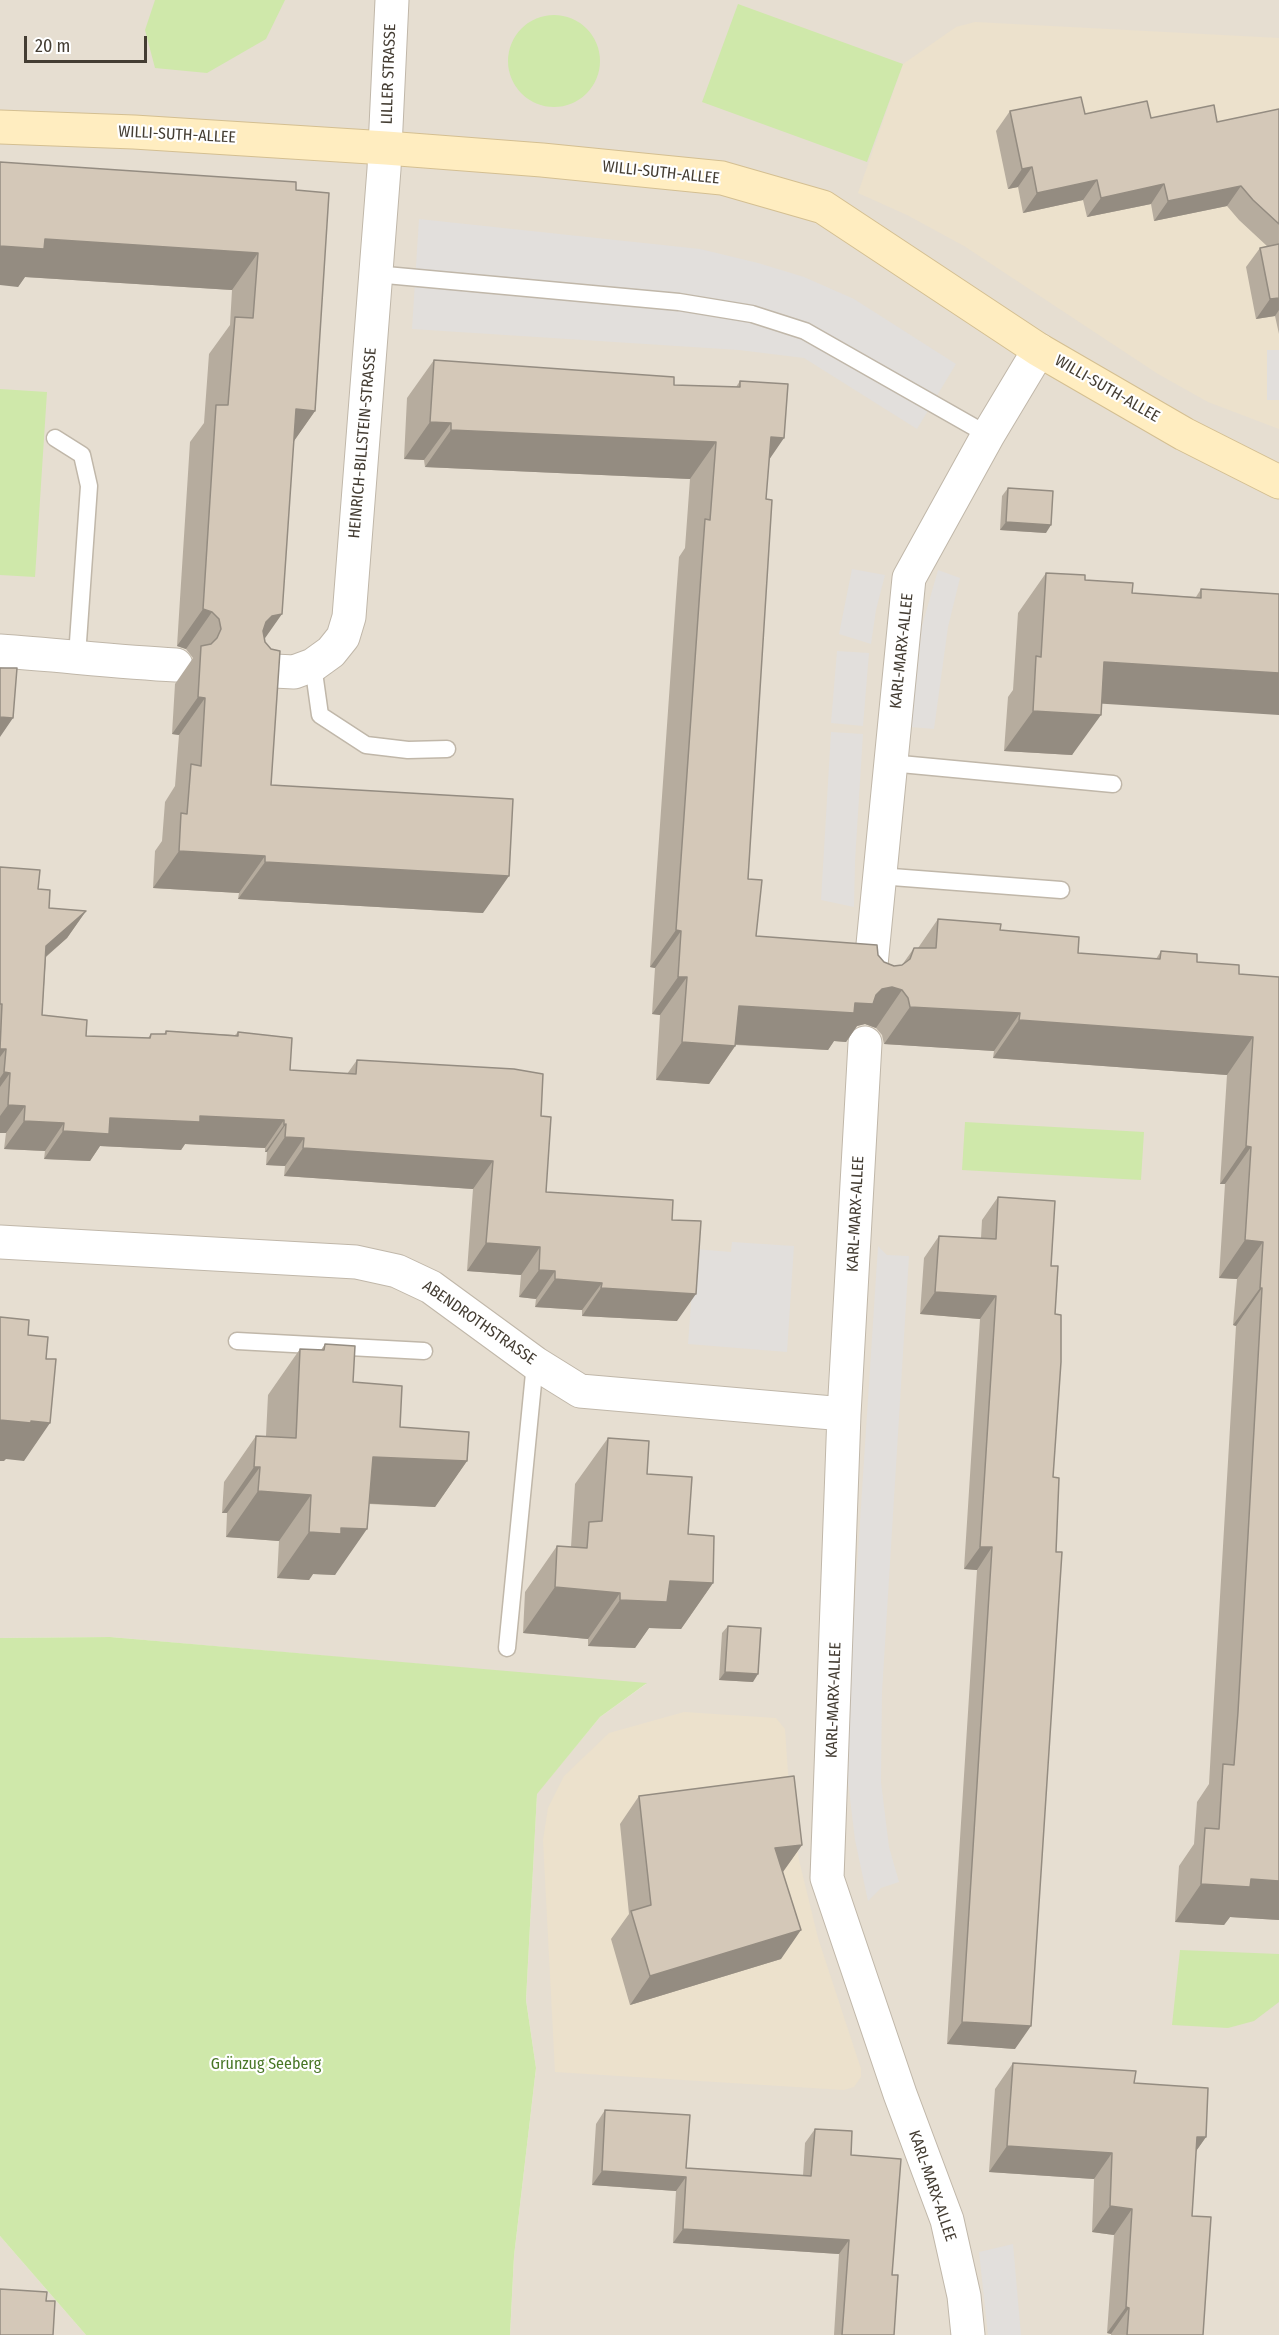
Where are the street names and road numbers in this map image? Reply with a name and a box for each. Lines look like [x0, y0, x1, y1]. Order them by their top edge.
street label: LILLER STRASSE [378, 23, 400, 125]
street label: WILLI-SUTH-ALLEE [118, 122, 236, 148]
street label: WILLI-SUTH-ALLEE [602, 157, 720, 189]
street label: HEINRICH-BILLSTEIN-STRASSE [345, 347, 381, 539]
street label: WILLI-SUTH-ALLEE [1051, 351, 1163, 427]
street label: KARL-MARX-ALLEE [886, 592, 918, 710]
street label: KARL-MARX-ALLEE [843, 1156, 869, 1272]
street label: ABENDROTHSTRASSE [419, 1277, 539, 1369]
street label: KARL-MARX-ALLEE [822, 1642, 846, 1758]
street label: KARL-MARX-ALLEE [904, 2128, 960, 2244]

